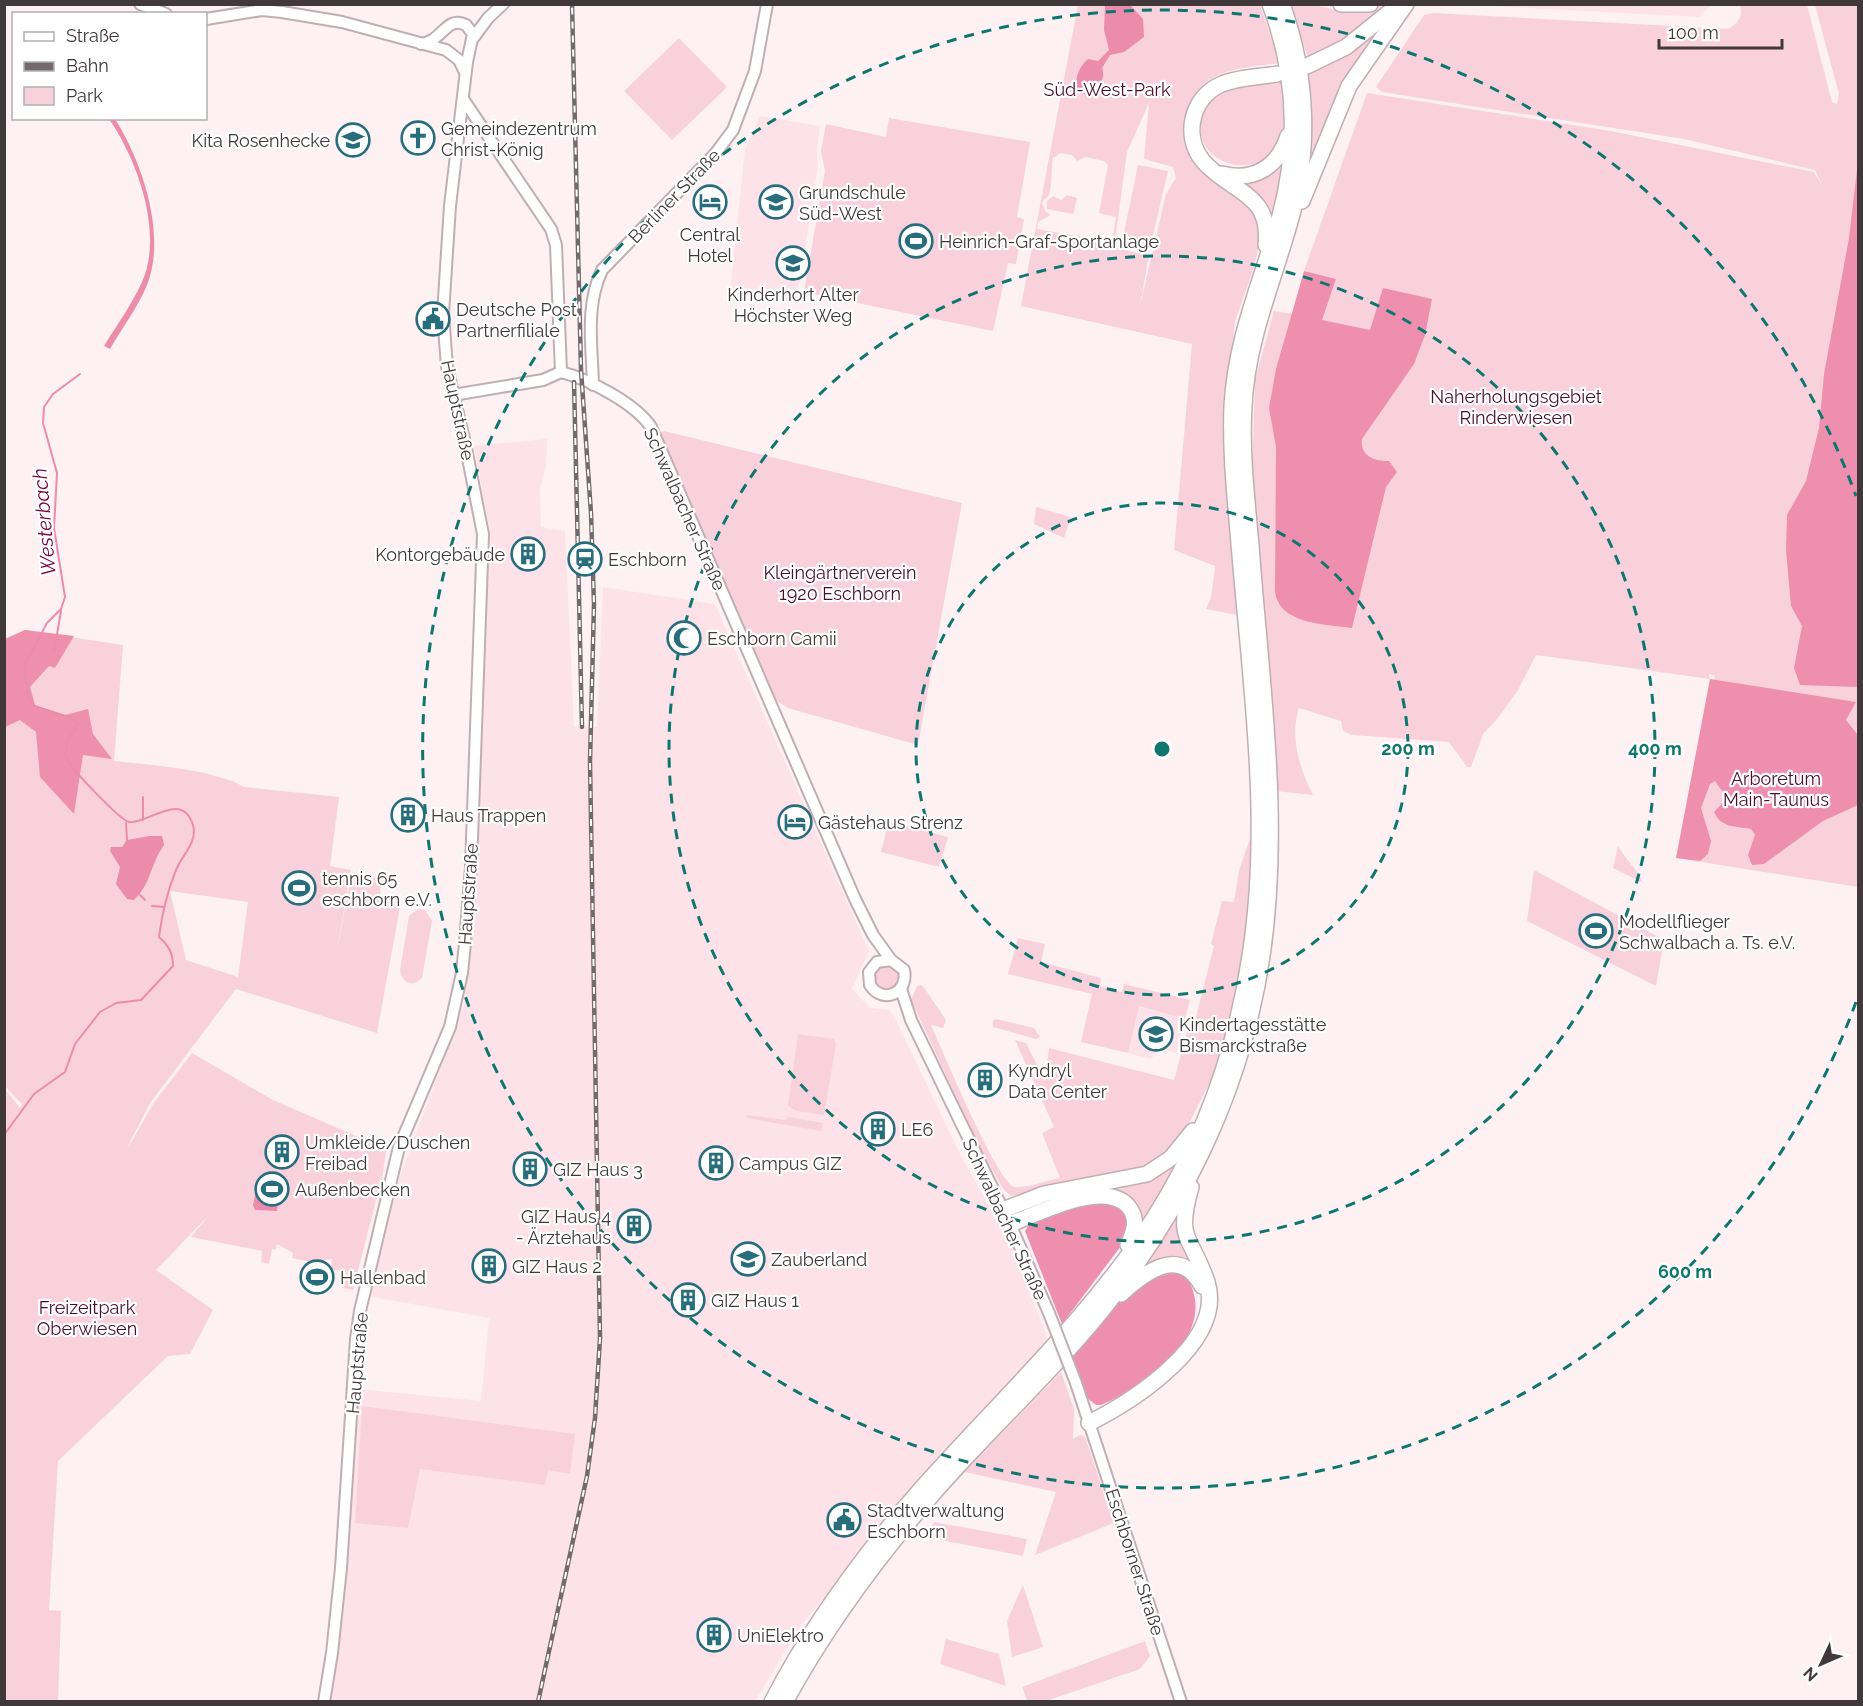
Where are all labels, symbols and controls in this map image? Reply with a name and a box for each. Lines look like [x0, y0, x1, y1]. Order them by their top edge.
legend [12, 12, 207, 120]
scale bar [1659, 12, 1782, 50]
text: 100 m [1668, 22, 1719, 43]
text: Straße [66, 25, 120, 46]
text: Bahn [66, 55, 109, 76]
park label: Süd-West-Park [1044, 79, 1171, 100]
text: Park [66, 85, 103, 106]
place label: Gemeindezentrum Christ-König [441, 118, 597, 160]
church icon: Gemeindezentrum Christ-König [400, 120, 436, 156]
school or university icon: Kita Rosenhecke [335, 122, 371, 158]
place label: Kita Rosenhecke [192, 130, 330, 151]
street label: Berliner Straße [624, 144, 724, 247]
place label: Grundschule Süd-West [799, 182, 906, 224]
hotel icon: Central Hotel [692, 184, 728, 220]
school or university icon: Grundschule Süd-West [758, 184, 794, 220]
sports icon: Heinrich-Graf-Sportanlage [898, 223, 934, 259]
place label: Central Hotel [680, 224, 740, 266]
place label: Heinrich-Graf-Sportanlage [939, 231, 1160, 252]
school or university icon: Kinderhort Alter Höchster Weg [775, 245, 811, 281]
place label: Kinderhort Alter Höchster Weg [727, 284, 859, 326]
place label: Deutsche Post Partnerfiliale [456, 299, 577, 341]
public building icon: Deutsche Post Partnerfiliale [415, 301, 451, 337]
street label: Hauptstraße [437, 358, 479, 462]
park label: Naherholungsgebiet Rinderwiesen [1430, 386, 1602, 428]
street label: Schwalbacher Straße [640, 424, 731, 594]
water label: Westerbach [27, 467, 61, 577]
building icon: Kontorgebäude [510, 536, 546, 572]
station icon: Eschborn [567, 541, 603, 577]
place label: Kontorgebäude [375, 544, 505, 565]
place label: Eschborn [608, 549, 687, 570]
park label: Kleingärtnerverein 1920 Eschborn [764, 562, 916, 604]
mosque icon: Eschborn Camii [666, 620, 702, 656]
place label: Eschborn Camii [707, 628, 837, 649]
text: 200 m [1381, 738, 1435, 759]
text: 400 m [1628, 738, 1682, 759]
centre of rings [1152, 739, 1172, 759]
park label: Arboretum Main-Taunus [1723, 768, 1829, 810]
building icon: Haus Trappen [390, 797, 426, 833]
hotel icon: Gästehaus Strenz [777, 804, 813, 840]
place label: Haus Trappen [431, 805, 546, 826]
place label: Gästehaus Strenz [818, 812, 963, 833]
street label: Hauptstraße [454, 842, 482, 946]
place label: tennis 65 eschborn e.V. [322, 868, 432, 910]
sports icon: tennis 65 eschborn e.V. [281, 870, 317, 906]
place label: Modellflieger Schwalbach a. Ts. e.V. [1619, 911, 1795, 953]
sports icon: Modellflieger Schwalbach a. Ts. e.V. [1578, 913, 1614, 949]
place label: Kindertagesstätte Bismarckstraße [1179, 1014, 1327, 1056]
school or university icon: Kindertagesstätte Bismarckstraße [1138, 1016, 1174, 1052]
place label: Kyndryl Data Center [1008, 1060, 1108, 1102]
building icon: Kyndryl Data Center [967, 1062, 1003, 1098]
building icon: LE6 [860, 1111, 896, 1147]
place label: LE6 [901, 1119, 933, 1140]
place label: Umkleide/Duschen Freibad [305, 1132, 470, 1174]
building icon: Umkleide/Duschen Freibad [264, 1134, 300, 1170]
street label: Schwalbacher Straße [958, 1135, 1052, 1304]
building icon: Campus GIZ [698, 1145, 734, 1181]
building icon: GIZ Haus 3 [512, 1151, 548, 1187]
place label: Campus GIZ [739, 1153, 841, 1174]
place label: GIZ Haus 3 [553, 1159, 643, 1180]
sports icon: Außenbecken [254, 1171, 290, 1207]
place label: Außenbecken [295, 1179, 410, 1200]
place label: GIZ Haus 4 - Ärztehaus [516, 1206, 611, 1248]
building icon: GIZ Haus 4 - Ärztehaus [616, 1208, 652, 1244]
school or university icon: Zauberland [730, 1241, 766, 1277]
building icon: GIZ Haus 2 [471, 1248, 507, 1284]
place label: Zauberland [771, 1249, 867, 1270]
place label: GIZ Haus 2 [512, 1256, 602, 1277]
sports icon: Hallenbad [299, 1259, 335, 1295]
text: 600 m [1658, 1261, 1712, 1282]
place label: Hallenbad [340, 1267, 426, 1288]
building icon: GIZ Haus 1 [670, 1282, 706, 1318]
place label: GIZ Haus 1 [711, 1290, 799, 1311]
park label: Freizeitpark Oberwiesen [37, 1297, 137, 1339]
street label: Hauptstraße [342, 1311, 372, 1415]
street label: Eschborner Straße [1101, 1486, 1169, 1638]
place label: Stadtverwaltung Eschborn [867, 1500, 1004, 1542]
public building icon: Stadtverwaltung Eschborn [826, 1502, 862, 1538]
building icon: UniElektro [696, 1617, 732, 1653]
place label: UniElektro [737, 1625, 824, 1646]
north arrow [1791, 1634, 1851, 1694]
text: N [1799, 1663, 1822, 1685]

